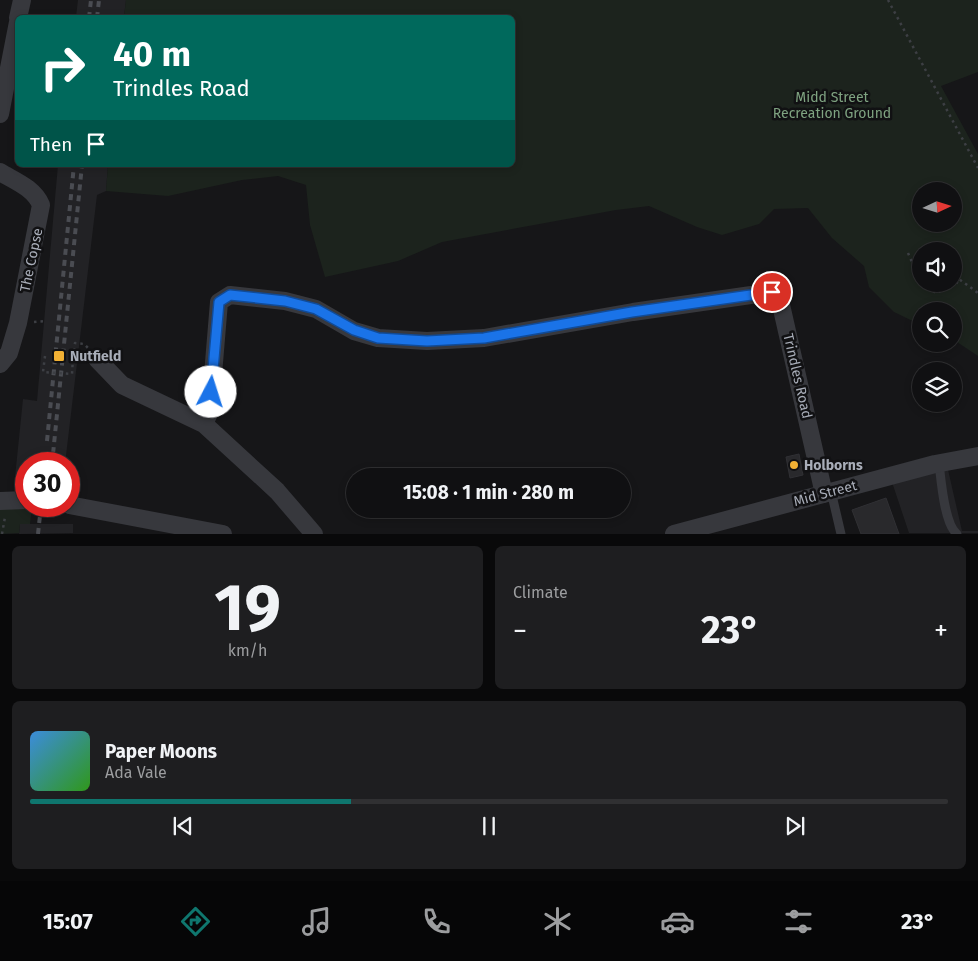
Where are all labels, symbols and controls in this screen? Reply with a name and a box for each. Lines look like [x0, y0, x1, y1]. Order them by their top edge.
text: 40 m [113, 33, 191, 75]
icon: right [30, 35, 95, 100]
text: Trindles Road [113, 75, 250, 102]
park label: Midd Street Recreation Ground [773, 89, 891, 122]
icon: arrive [82, 130, 110, 158]
text: Then [30, 133, 72, 156]
north arrow [912, 182, 962, 232]
map controls [912, 182, 962, 412]
street label: The Copse [16, 227, 47, 294]
button: sound [912, 242, 962, 292]
pin [751, 271, 793, 313]
icon: arrive [758, 278, 786, 306]
button: search [912, 302, 962, 352]
street label: Trindles Road [779, 332, 816, 420]
place label: Nutfield [70, 348, 121, 365]
marker: Nutfield [52, 349, 66, 363]
button: layers [912, 362, 962, 412]
position arrow [184, 365, 236, 417]
speed limit sign: 30 [15, 452, 80, 517]
place label: Holborns [804, 457, 863, 474]
marker: Holborns [788, 459, 800, 471]
street label: Mid Street [792, 477, 860, 510]
text: 15:08 · 1 min · 280 m [403, 481, 574, 504]
text: 19 [214, 569, 281, 647]
text: Climate [513, 583, 568, 602]
text: 23° [701, 607, 760, 653]
text: − [513, 614, 527, 647]
text: + [934, 614, 948, 647]
text: km/h [228, 641, 267, 660]
text: Paper Moons [105, 740, 217, 763]
text: Ada Vale [105, 763, 167, 782]
icon: previous [169, 812, 197, 840]
icon: pause [475, 812, 503, 840]
icon: next [781, 812, 809, 840]
icon: directions [178, 904, 213, 939]
icon: music [299, 904, 334, 939]
icon: phone [419, 904, 454, 939]
icon: climate [540, 904, 575, 939]
icon: car [660, 904, 695, 939]
icon: filters [781, 904, 816, 939]
text: 15:07 [43, 908, 93, 935]
text: 23° [901, 908, 935, 935]

